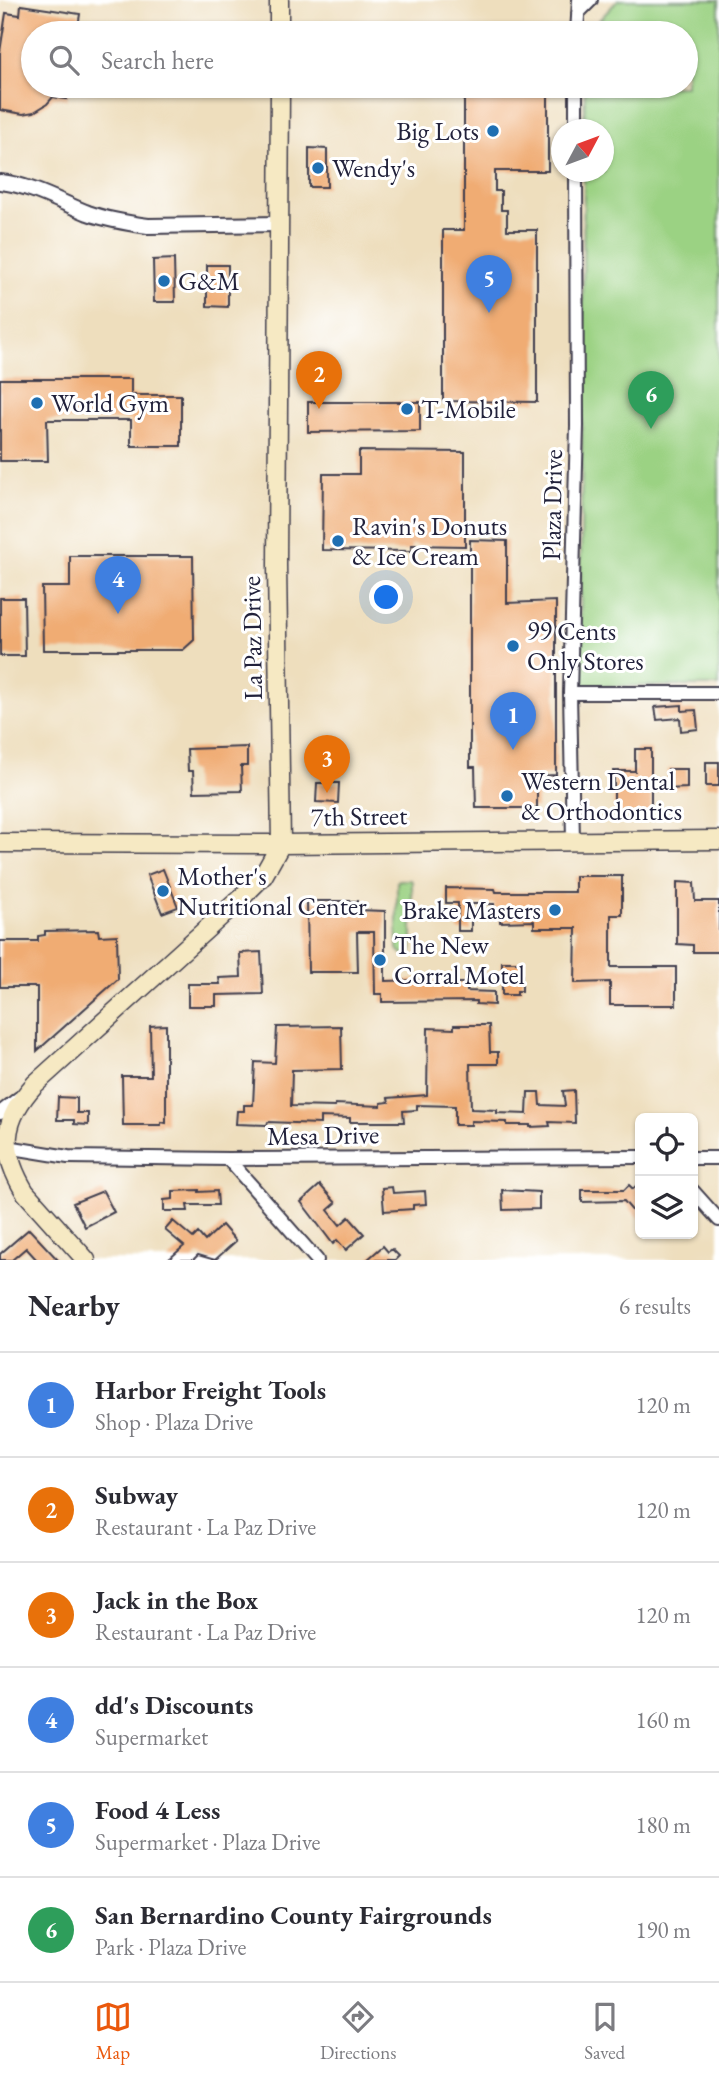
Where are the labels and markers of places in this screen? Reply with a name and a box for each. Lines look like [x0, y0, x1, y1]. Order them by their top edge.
place label: Big Lots [396, 114, 479, 148]
marker: Big Lots [485, 123, 501, 139]
place label: Wendy's [332, 151, 415, 185]
marker: Wendy's [310, 160, 326, 176]
pin: 5 [466, 255, 512, 313]
place label: G&M [178, 264, 240, 298]
marker: G&M [156, 273, 172, 289]
pin: 2 [296, 351, 342, 409]
pin: 6 [628, 371, 674, 429]
place label: World Gym [51, 386, 169, 420]
place label: T-Mobile [421, 392, 516, 426]
marker: World Gym [29, 395, 45, 411]
marker: T-Mobile [399, 401, 415, 417]
place label: Ravin's Donuts & Ice Cream [352, 509, 507, 573]
marker: Ravin's Donuts & Ice Cream [330, 533, 346, 549]
pin: 4 [95, 556, 141, 614]
place label: 99 Cents Only Stores [527, 614, 644, 678]
marker: 99 Cents Only Stores [505, 638, 521, 654]
pin: 1 [490, 692, 536, 750]
pin: 3 [304, 735, 350, 793]
place label: Western Dental & Orthodontics [521, 764, 682, 828]
marker: Western Dental & Orthodontics [499, 788, 515, 804]
place label: Mother's Nutritional Center [177, 859, 367, 923]
marker: Mother's Nutritional Center [155, 883, 171, 899]
place label: Brake Masters [402, 893, 541, 927]
marker: Brake Masters [547, 902, 563, 918]
place label: The New Corral Motel [394, 928, 525, 992]
marker: The New Corral Motel [372, 952, 388, 968]

